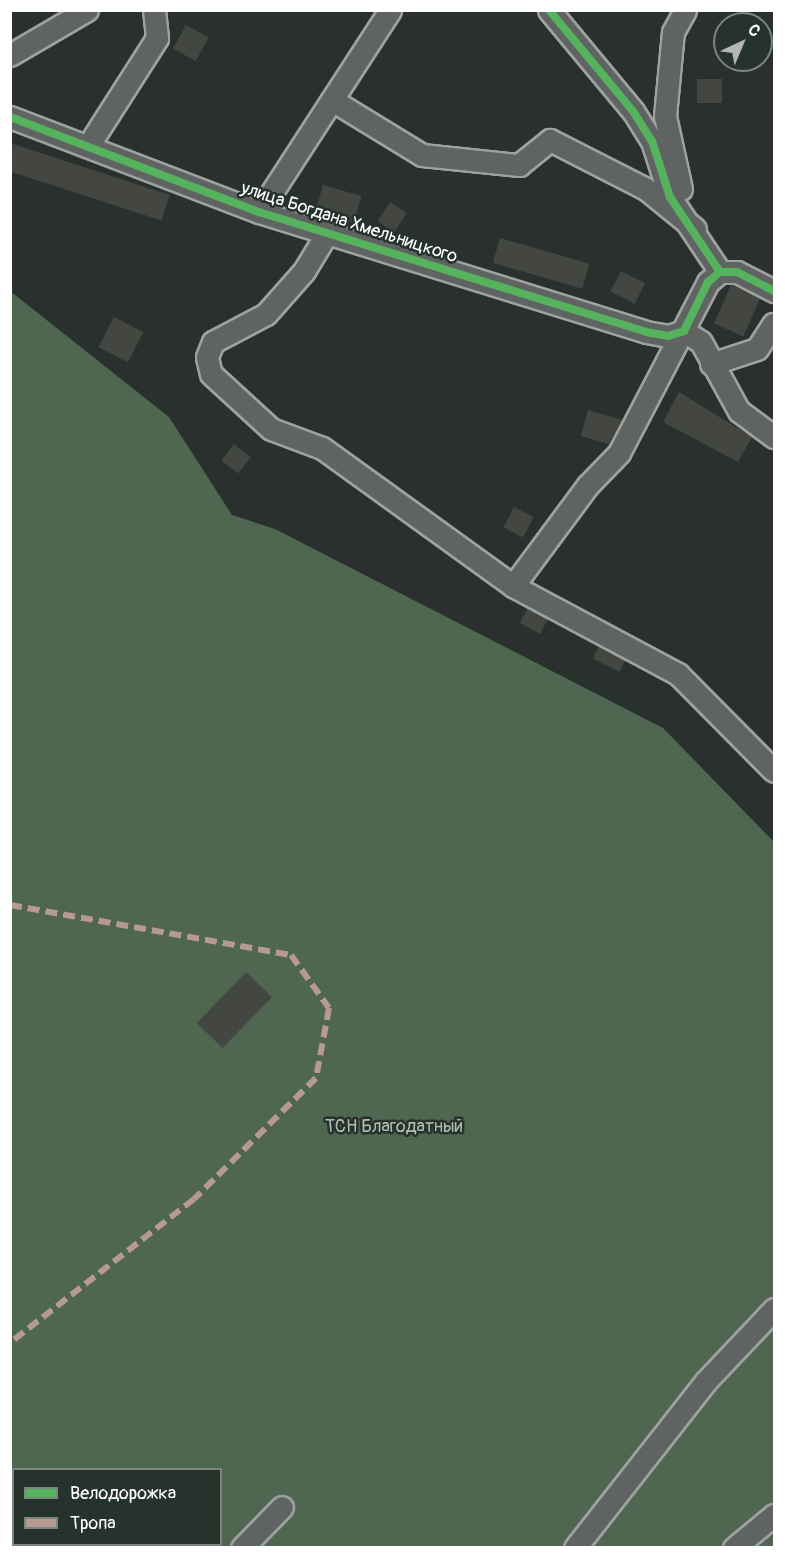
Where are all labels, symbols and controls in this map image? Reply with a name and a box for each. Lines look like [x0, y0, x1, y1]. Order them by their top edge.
north arrow [713, 12, 773, 72]
text: С [744, 20, 765, 41]
street label: улица Богдана Хмельницкого [238, 178, 460, 268]
park label: ТСН Благодатный [325, 1116, 463, 1138]
legend [12, 1468, 222, 1546]
text: Велодорожка [70, 1482, 176, 1505]
text: Тропа [70, 1512, 116, 1535]

